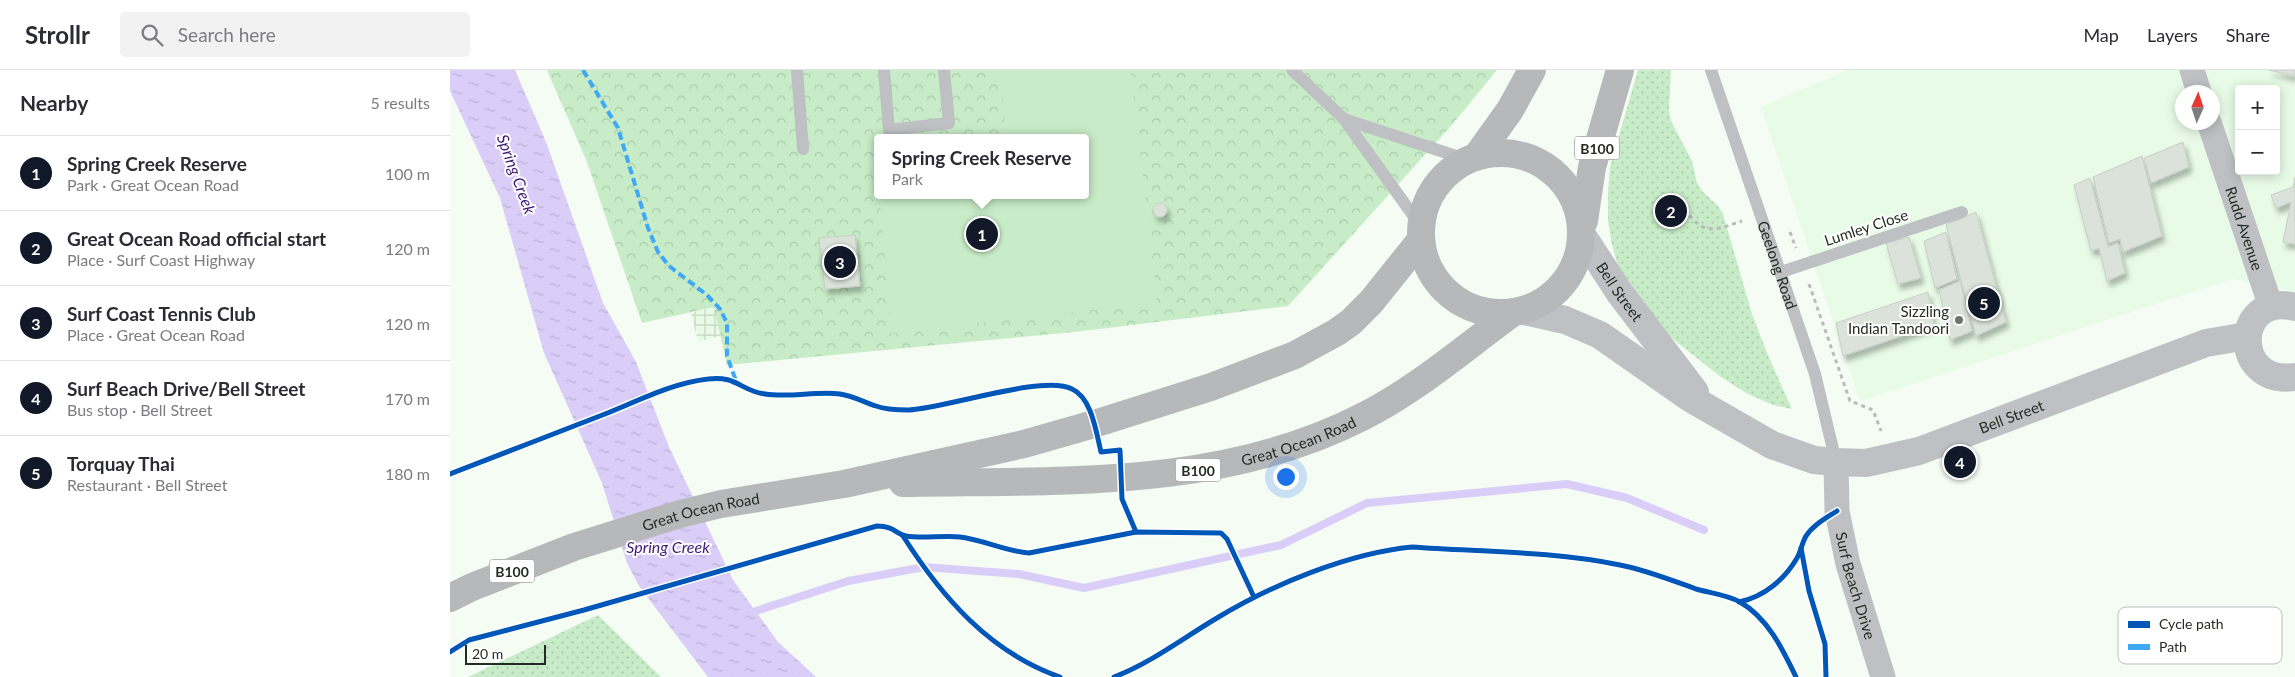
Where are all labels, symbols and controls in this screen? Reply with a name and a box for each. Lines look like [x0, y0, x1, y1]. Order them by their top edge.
search box [120, 12, 470, 57]
text: Strollr [25, 20, 90, 49]
icon: search [138, 21, 166, 49]
text: Search here [178, 23, 276, 46]
text: Map [2083, 24, 2119, 46]
text: Layers [2147, 24, 2198, 46]
text: Share [2226, 24, 2270, 46]
north arrow [2175, 85, 2220, 130]
map controls [2235, 85, 2280, 175]
button: + [2235, 85, 2280, 130]
text: Nearby [20, 90, 88, 115]
text: 5 results [370, 93, 430, 112]
button: − [2235, 130, 2280, 175]
water label: Spring Creek [494, 132, 540, 217]
popup [874, 134, 1089, 199]
road number: B100 [1574, 136, 1620, 160]
text: Spring Creek Reserve [892, 146, 1071, 169]
text: Spring Creek Reserve [67, 152, 247, 175]
text: 1 [31, 164, 41, 183]
text: 100 m [385, 164, 430, 183]
text: Park [892, 169, 923, 188]
text: Park · Great Ocean Road [67, 175, 239, 194]
street label: Rudd Avenue [2222, 184, 2267, 273]
pin: 2 [1655, 192, 1687, 230]
street label: Lumley Close [1822, 205, 1910, 249]
pin: 1 [966, 215, 998, 253]
street label: Geelong Road [1754, 218, 1801, 311]
text: Great Ocean Road official start [67, 227, 326, 250]
text: 2 [31, 239, 41, 258]
text: 120 m [385, 239, 430, 258]
pin: 3 [824, 243, 856, 281]
text: Place · Surf Coast Highway [67, 250, 255, 269]
street label: Bell Street [1593, 259, 1647, 325]
pin: 5 [1968, 284, 2000, 322]
text: Surf Coast Tennis Club [67, 302, 256, 325]
place label: Sizzling Indian Tandoori [1848, 302, 1949, 337]
text: 3 [31, 314, 41, 333]
text: 120 m [385, 314, 430, 333]
marker: Sizzling Indian Tandoori [1953, 314, 1965, 326]
text: Place · Great Ocean Road [67, 325, 245, 344]
text: Surf Beach Drive/Bell Street [67, 377, 305, 400]
text: 4 [31, 389, 41, 408]
text: 170 m [385, 389, 430, 408]
street label: Bell Street [1976, 396, 2047, 437]
text: Bus stop · Bell Street [67, 400, 213, 419]
street label: Great Ocean Road [1239, 413, 1359, 469]
pin: 4 [1944, 443, 1976, 481]
text: Torquay Thai [67, 452, 175, 475]
road number: B100 [1176, 458, 1220, 482]
text: 5 [31, 464, 41, 483]
text: 180 m [385, 464, 430, 483]
your location [1273, 464, 1299, 490]
text: Restaurant · Bell Street [67, 475, 228, 494]
street label: Great Ocean Road [640, 489, 761, 534]
street label: Surf Beach Drive [1833, 530, 1880, 642]
water label: Spring Creek [626, 537, 710, 556]
road number: B100 [490, 560, 534, 582]
legend [2118, 607, 2282, 664]
text: Cycle path [2159, 615, 2224, 632]
text: Path [2159, 638, 2187, 655]
scale bar [465, 642, 546, 665]
text: 20 m [472, 645, 503, 662]

